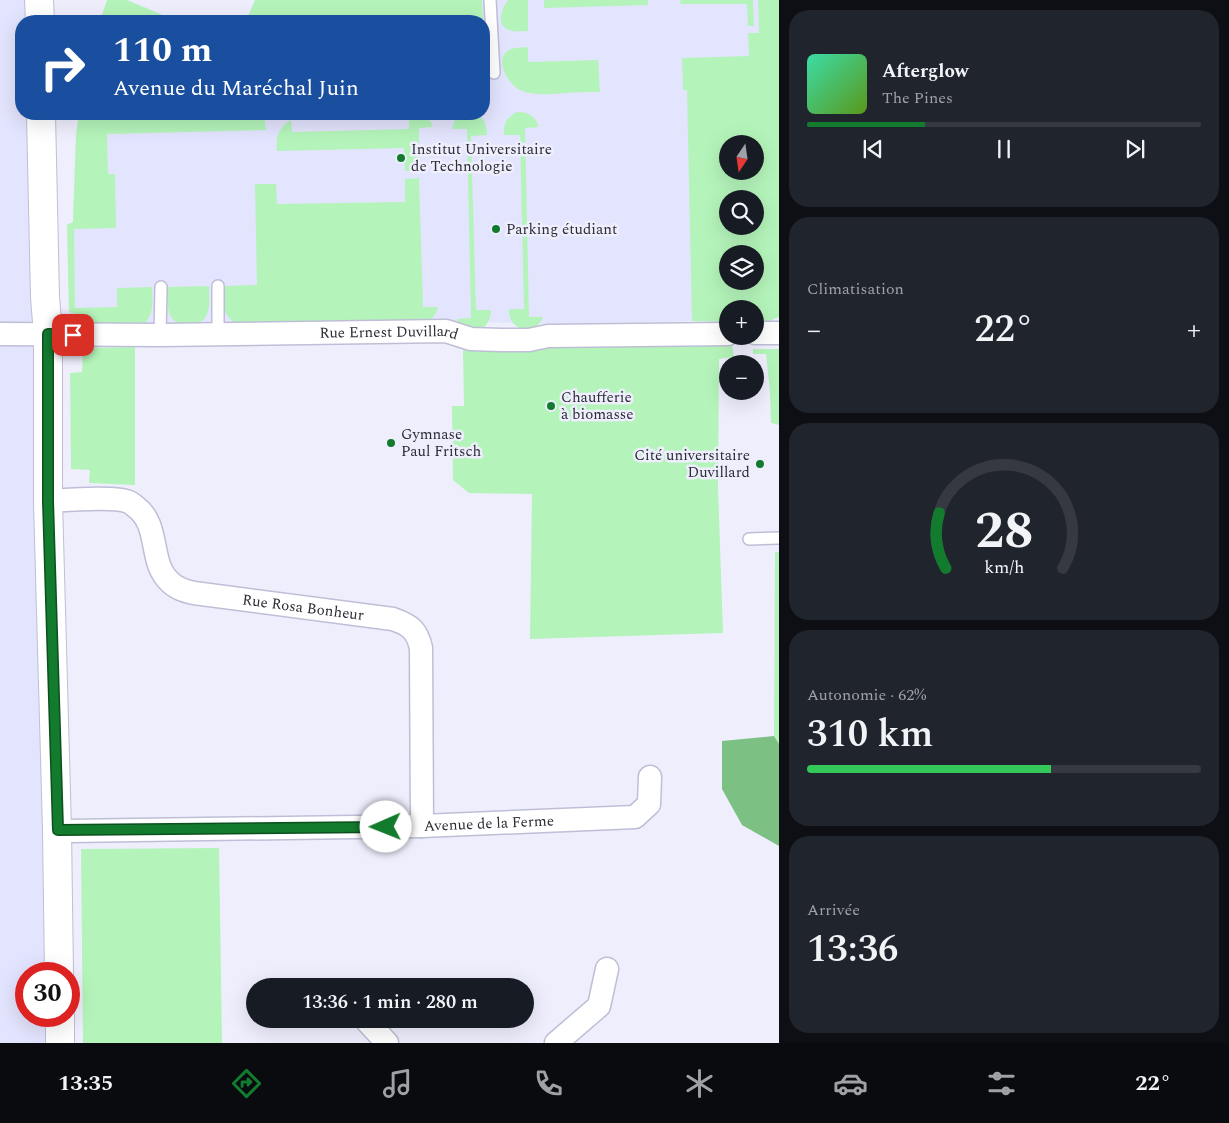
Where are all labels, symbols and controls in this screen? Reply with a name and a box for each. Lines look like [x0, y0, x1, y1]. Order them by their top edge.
text: 110 m [113, 24, 212, 77]
icon: right [30, 35, 95, 100]
text: Afterglow [882, 57, 969, 86]
text: Avenue du Maréchal Juin [113, 72, 359, 105]
text: The Pines [882, 86, 953, 110]
north arrow [719, 135, 764, 180]
map controls [719, 135, 764, 400]
icon: previous [859, 135, 887, 163]
icon: pause [990, 135, 1018, 163]
icon: next [1121, 135, 1149, 163]
place label: Institut Universitaire de Technologie [411, 138, 552, 178]
marker: Institut Universitaire de Technologie [395, 152, 407, 164]
button: search [719, 190, 764, 235]
place label: Parking étudiant [506, 218, 617, 241]
marker: Parking étudiant [490, 223, 502, 235]
button: layers [719, 245, 764, 290]
text: Climatisation [807, 277, 904, 301]
button: + [719, 300, 764, 345]
text: 22° [974, 301, 1034, 359]
text: − [807, 309, 821, 352]
text: + [1187, 309, 1201, 352]
pin [52, 314, 94, 356]
street label: Rue Ernest Duvillard [319, 319, 461, 346]
icon: arrive [59, 321, 87, 349]
button: − [719, 355, 764, 400]
place label: Chaufferie à biomasse [561, 386, 634, 426]
marker: Chaufferie à biomasse [545, 400, 557, 412]
place label: Gymnase Paul Fritsch [401, 423, 482, 463]
marker: Gymnase Paul Fritsch [385, 437, 397, 449]
place label: Cité universitaire Duvillard [634, 444, 750, 484]
marker: Cité universitaire Duvillard [754, 458, 766, 470]
text: 28 [975, 492, 1033, 571]
text: km/h [984, 554, 1024, 581]
street label: Rue Rosa Bonheur [241, 588, 365, 627]
text: Autonomie · 62% [807, 683, 926, 707]
text: 310 km [807, 706, 933, 764]
position arrow [359, 800, 411, 852]
street label: Avenue de la Ferme [423, 809, 555, 837]
text: Arrivée [807, 898, 860, 922]
text: 13:36 [807, 921, 898, 979]
speed limit sign: 30 [15, 962, 80, 1027]
text: 13:36 · 1 min · 280 m [302, 988, 478, 1017]
icon: directions [229, 1066, 264, 1101]
icon: music [380, 1066, 415, 1101]
icon: phone [531, 1066, 566, 1101]
icon: climate [682, 1066, 717, 1101]
icon: car [833, 1066, 868, 1101]
icon: filters [984, 1066, 1019, 1101]
text: 13:35 [58, 1067, 113, 1100]
text: 22° [1135, 1067, 1171, 1100]

